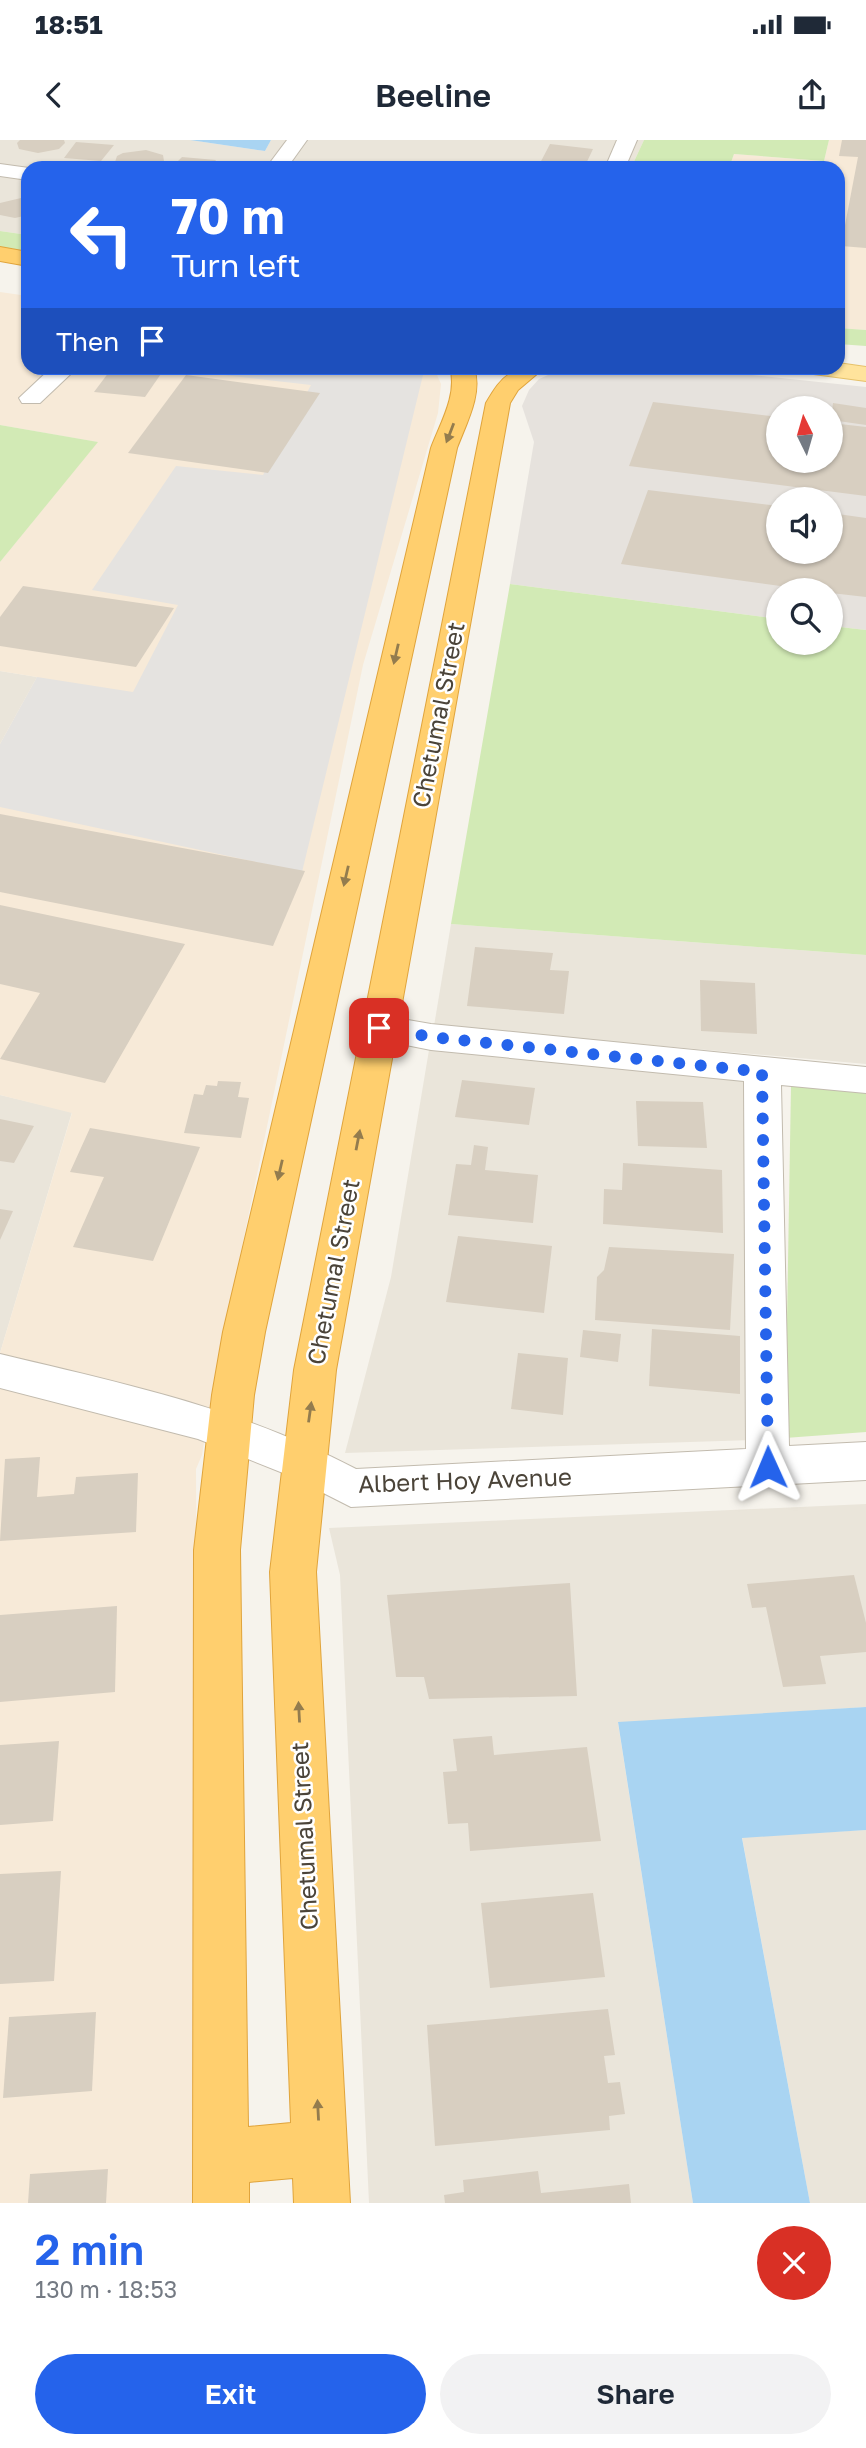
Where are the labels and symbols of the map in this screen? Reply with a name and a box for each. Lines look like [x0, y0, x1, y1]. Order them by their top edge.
north arrow [766, 396, 844, 472]
one-way arrow [444, 423, 455, 444]
street label: Chetumal Street [405, 619, 470, 810]
one-way arrow [391, 643, 402, 665]
one-way arrow [341, 865, 352, 887]
pin [349, 998, 409, 1058]
one-way arrow [353, 1129, 364, 1151]
one-way arrow [275, 1159, 286, 1181]
street label: Chetumal Street [300, 1176, 365, 1367]
one-way arrow [304, 1401, 315, 1423]
position arrow [731, 1430, 805, 1504]
street label: Albert Hoy Avenue [358, 1461, 572, 1498]
one-way arrow [294, 1701, 305, 1723]
street label: Chetumal Street [284, 1741, 323, 1931]
one-way arrow [313, 2099, 324, 2121]

